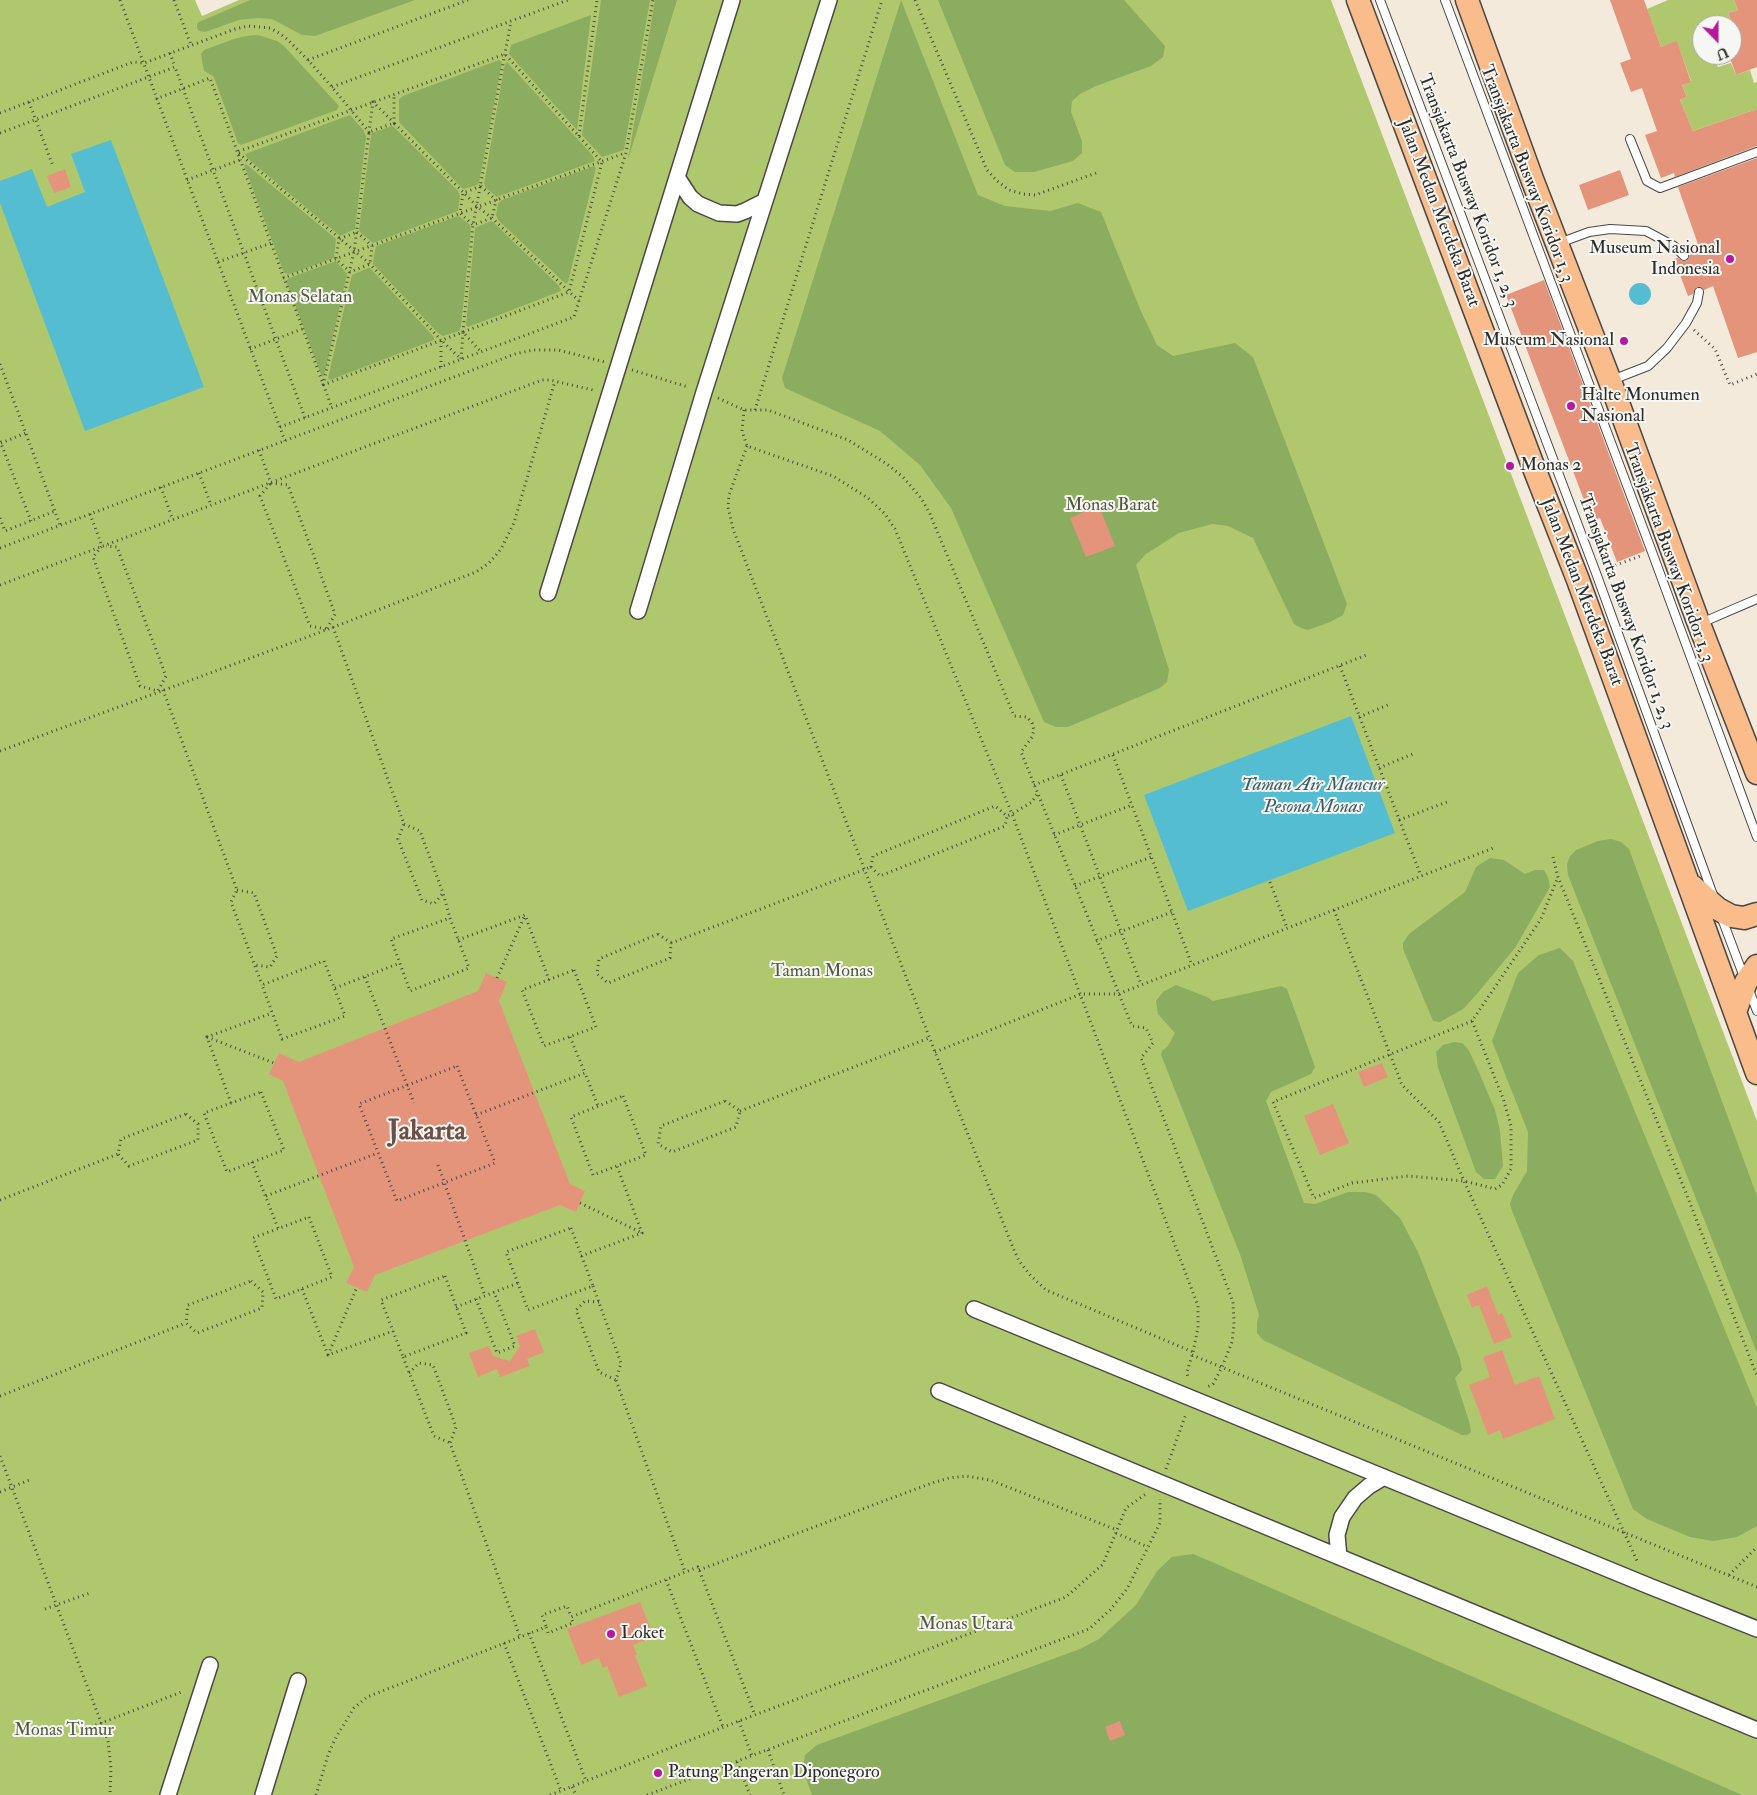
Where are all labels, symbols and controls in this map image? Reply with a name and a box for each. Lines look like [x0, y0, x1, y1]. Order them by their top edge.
north arrow [1692, 15, 1742, 65]
text: U [1714, 43, 1731, 64]
street label: Transjakarta Busway Koridor 1, 3 [1475, 62, 1577, 286]
street label: Transjakarta Busway Koridor 1, 2, 3 [1412, 71, 1522, 311]
street label: Jalan Medan Merdeka Barat [1392, 116, 1484, 310]
place label: Museum Nasional Indonesia [1589, 238, 1720, 280]
marker: Museum Nasional Indonesia [1724, 253, 1736, 265]
park label: Monas Selatan [248, 287, 352, 309]
place label: Museum Nasional [1483, 330, 1614, 352]
marker: Museum Nasional [1618, 335, 1630, 347]
place label: Halte Monumen Nasional [1581, 385, 1700, 428]
marker: Halte Monumen Nasional [1565, 400, 1577, 412]
street label: Transjakarta Busway Koridor 1, 3 [1618, 441, 1718, 665]
place label: Monas 2 [1520, 455, 1581, 477]
marker: Monas 2 [1504, 460, 1516, 472]
street label: Transjakarta Busway Koridor 1, 2, 3 [1572, 492, 1678, 732]
park label: Monas Barat [1065, 495, 1157, 517]
street label: Jalan Medan Merdeka Barat [1535, 495, 1627, 689]
water label: Taman Air Mancur Pesona Monas [1241, 775, 1385, 819]
park label: Taman Monas [771, 961, 873, 983]
district label: Jakarta [388, 1116, 466, 1150]
park label: Monas Utara [919, 1614, 1013, 1636]
place label: Loket [621, 1623, 664, 1645]
marker: Loket [605, 1628, 617, 1640]
park label: Monas Timur [14, 1720, 114, 1742]
place label: Patung Pangeran Diponegoro [668, 1762, 880, 1784]
marker: Patung Pangeran Diponegoro [652, 1767, 664, 1779]

